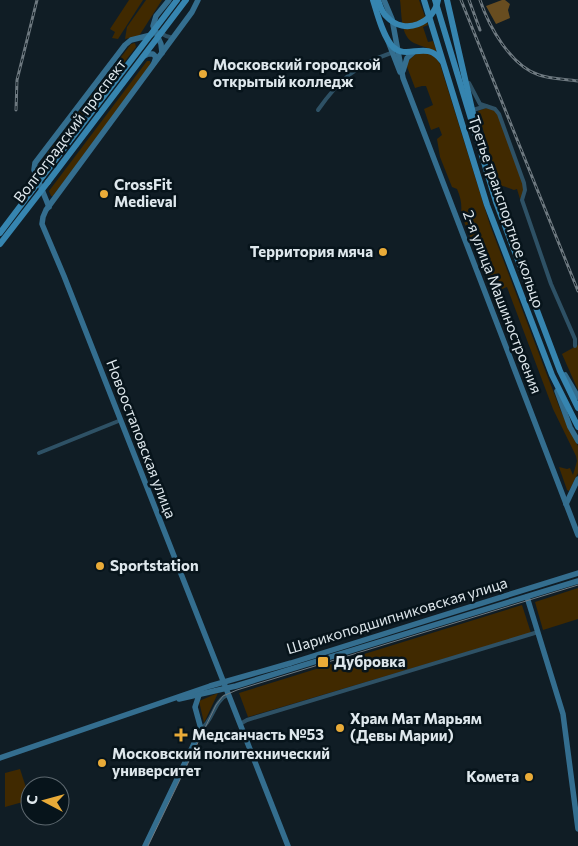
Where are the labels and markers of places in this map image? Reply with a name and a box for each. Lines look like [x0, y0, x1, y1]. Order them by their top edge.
place label: Московский городской открытый колледж [213, 55, 381, 90]
marker: Московский городской открытый колледж [197, 68, 209, 80]
place label: CrossFit Medieval [114, 175, 177, 210]
marker: CrossFit Medieval [98, 188, 110, 200]
place label: Территория мяча [250, 242, 373, 260]
marker: Территория мяча [377, 246, 389, 258]
place label: Sportstation [110, 556, 199, 574]
marker: Sportstation [94, 560, 106, 572]
place label: Дубровка [334, 652, 406, 670]
marker: Дубровка [316, 655, 330, 669]
place label: Храм Мат Марьям (Девы Марии) [350, 709, 482, 744]
marker: Храм Мат Марьям (Девы Марии) [334, 722, 346, 734]
place label: Медсанчасть №53 [192, 725, 324, 743]
marker: Медсанчасть №53 [174, 728, 188, 742]
place label: Московский политехнический университет [112, 744, 330, 779]
marker: Московский политехнический университет [96, 757, 108, 769]
place label: Комета [466, 767, 519, 785]
marker: Комета [523, 771, 535, 783]

